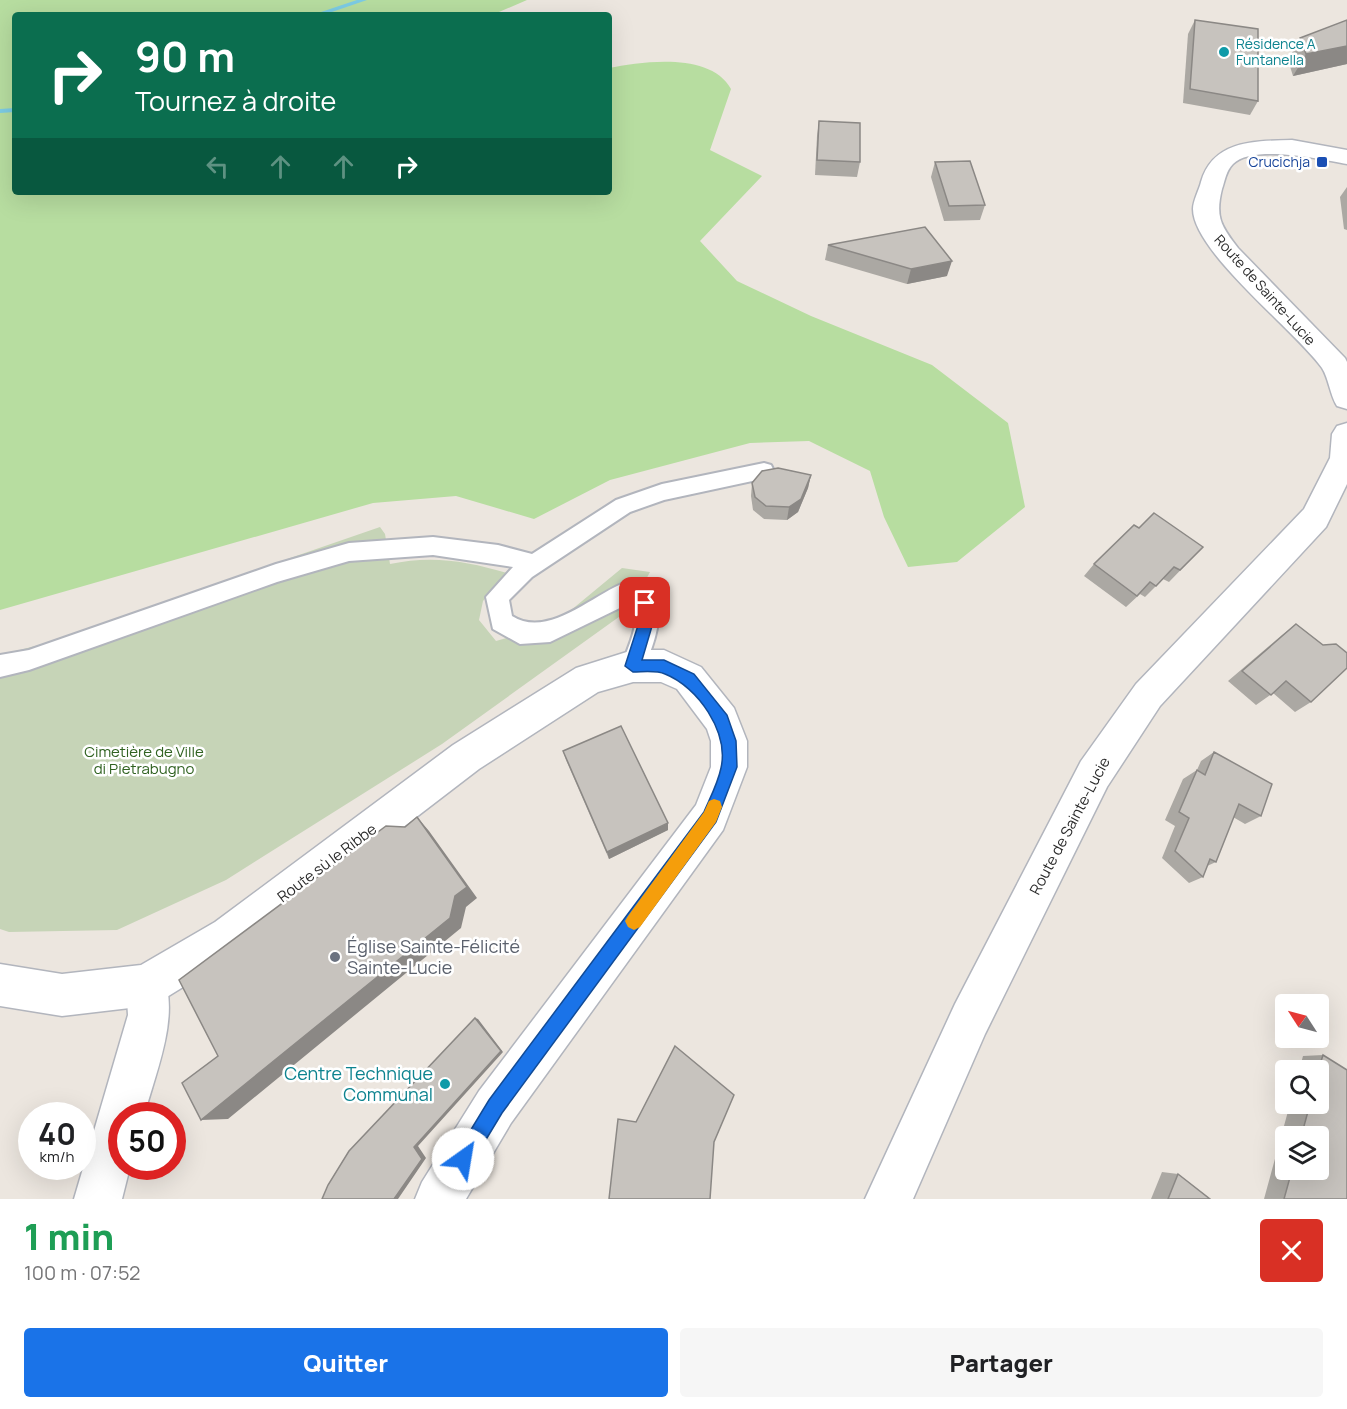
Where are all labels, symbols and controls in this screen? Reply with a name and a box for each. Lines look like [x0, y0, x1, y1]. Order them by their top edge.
text: 90 m [135, 27, 235, 85]
place label: Résidence A Funtanella [1236, 34, 1316, 69]
icon: right [36, 36, 114, 114]
marker: Résidence A Funtanella [1217, 45, 1231, 59]
text: Tournez à droite [135, 82, 336, 119]
icon: left [201, 150, 234, 183]
icon: ahead [264, 150, 297, 183]
icon: ahead [327, 150, 360, 183]
icon: right [390, 150, 423, 183]
place label: Crucichja [1248, 152, 1310, 171]
marker: Crucichja [1315, 155, 1329, 169]
street label: Route de Sainte-Lucie [1211, 230, 1320, 349]
pin [619, 577, 670, 628]
icon: arrive [628, 586, 661, 619]
park label: Cimetière de Ville di Pietrabugno [84, 741, 204, 779]
street label: Route de Sainte-Lucie [1024, 753, 1115, 898]
street label: Route sù le Ribbe [273, 818, 381, 907]
place label: Église Sainte-Félicité Sainte-Lucie [347, 934, 520, 979]
marker: Église Sainte-Félicité Sainte-Lucie [328, 950, 342, 964]
north arrow [1275, 994, 1329, 1048]
map controls [1275, 994, 1329, 1180]
button: search [1275, 1060, 1329, 1114]
place label: Centre Technique Communal [284, 1061, 433, 1106]
marker: Centre Technique Communal [438, 1077, 452, 1091]
speed limit sign: 50 [108, 1102, 186, 1180]
text: 40 [38, 1113, 76, 1154]
button: layers [1275, 1126, 1329, 1180]
position arrow [431, 1127, 495, 1191]
text: km/h [40, 1146, 74, 1167]
text: 1 min [24, 1212, 114, 1261]
button: close [1260, 1219, 1323, 1282]
text: 100 m · 07:52 [24, 1259, 140, 1286]
button: Quitter [24, 1328, 668, 1397]
button: Partager [680, 1328, 1323, 1397]

